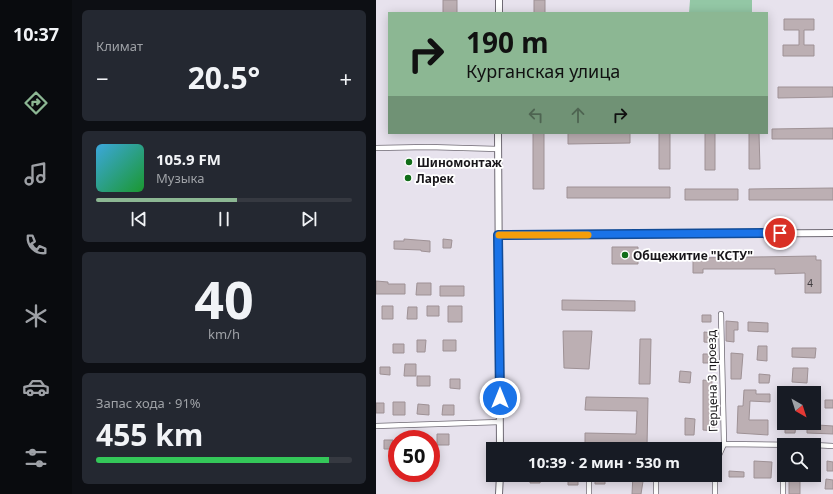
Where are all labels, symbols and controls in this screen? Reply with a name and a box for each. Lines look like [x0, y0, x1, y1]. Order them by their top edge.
text: 10:37 [13, 22, 59, 46]
text: 190 m [466, 23, 549, 61]
icon: right [400, 28, 452, 80]
text: Климат [96, 37, 143, 55]
text: 20.5° [188, 57, 260, 98]
text: Курганская улица [466, 59, 620, 83]
text: − [96, 63, 109, 93]
text: + [339, 63, 352, 93]
icon: directions [22, 89, 50, 117]
icon: left [525, 104, 547, 126]
icon: ahead [567, 104, 589, 126]
icon: right [609, 104, 631, 126]
text: 105.9 FM [156, 149, 221, 169]
place label: Шиномонтаж [417, 154, 503, 171]
marker: Шиномонтаж [404, 157, 414, 167]
icon: music [22, 160, 50, 188]
text: Музыка [156, 169, 205, 187]
place label: Ларек [416, 170, 455, 187]
marker: Ларек [403, 173, 413, 183]
icon: previous [128, 208, 150, 230]
icon: pause [213, 208, 235, 230]
icon: next [298, 208, 320, 230]
pin [763, 216, 797, 250]
icon: arrive [769, 222, 791, 244]
icon: phone [22, 231, 50, 259]
place label: Общежитие "КСТУ" [633, 247, 753, 264]
marker: Общежитие "КСТУ" [620, 250, 630, 260]
text: 40 [194, 263, 254, 334]
house number: 4 [807, 276, 813, 290]
icon: climate [22, 302, 50, 330]
text: km/h [208, 325, 240, 343]
street label: Герцена 3 проезд [703, 329, 721, 432]
icon: car [22, 373, 50, 401]
position arrow [479, 377, 521, 419]
north arrow [777, 386, 821, 430]
map controls [777, 386, 821, 482]
text: Запас хода · 91% [96, 394, 201, 412]
text: 455 km [96, 414, 203, 455]
speed limit sign: 50 [388, 430, 440, 482]
button: search [777, 438, 821, 482]
icon: filters [22, 444, 50, 472]
text: 10:39 · 2 мин · 530 m [528, 452, 680, 472]

